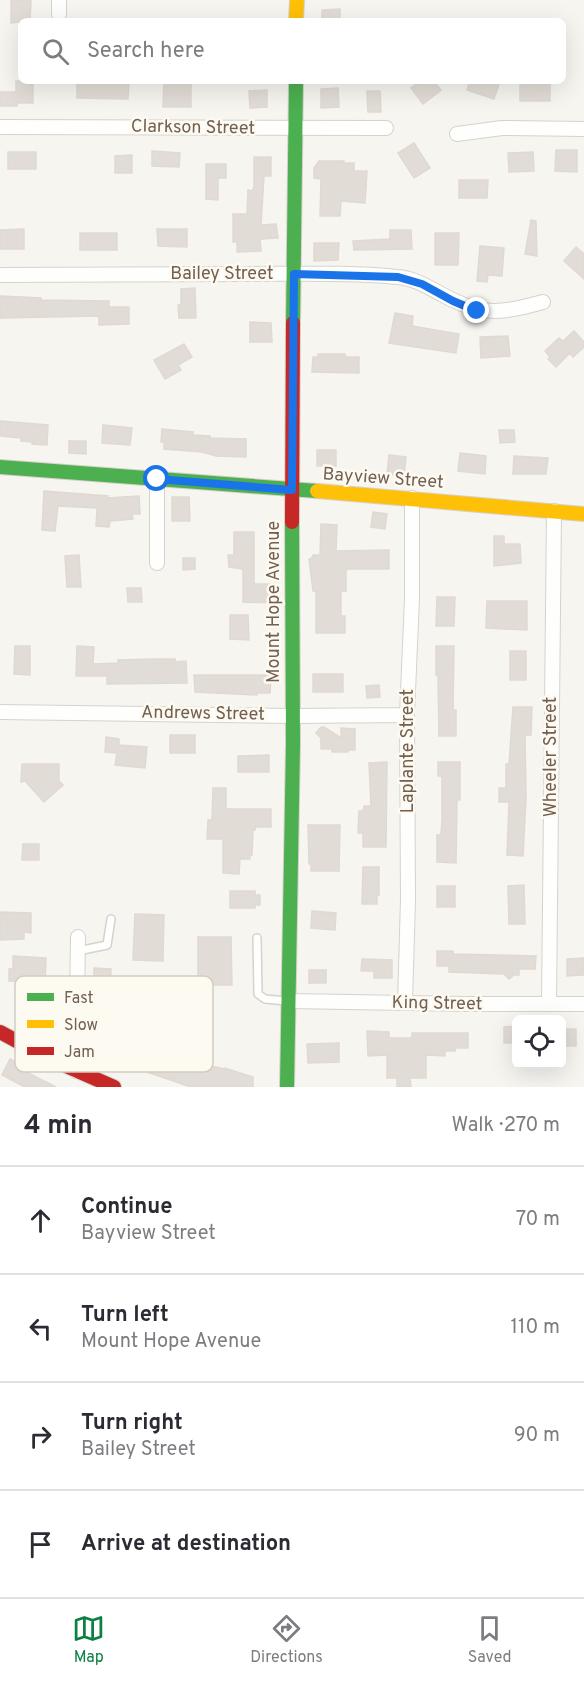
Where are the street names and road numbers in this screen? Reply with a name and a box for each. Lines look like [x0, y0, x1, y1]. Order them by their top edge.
street label: Clarkson Street [131, 115, 255, 141]
street label: Bailey Street [170, 263, 274, 286]
street label: Bayview Street [322, 463, 444, 495]
street label: Mount Hope Avenue [263, 521, 286, 683]
street label: Laplante Street [397, 689, 420, 813]
street label: Wheeler Street [540, 697, 563, 817]
street label: Andrews Street [141, 701, 265, 727]
street label: King Street [391, 992, 483, 1016]

